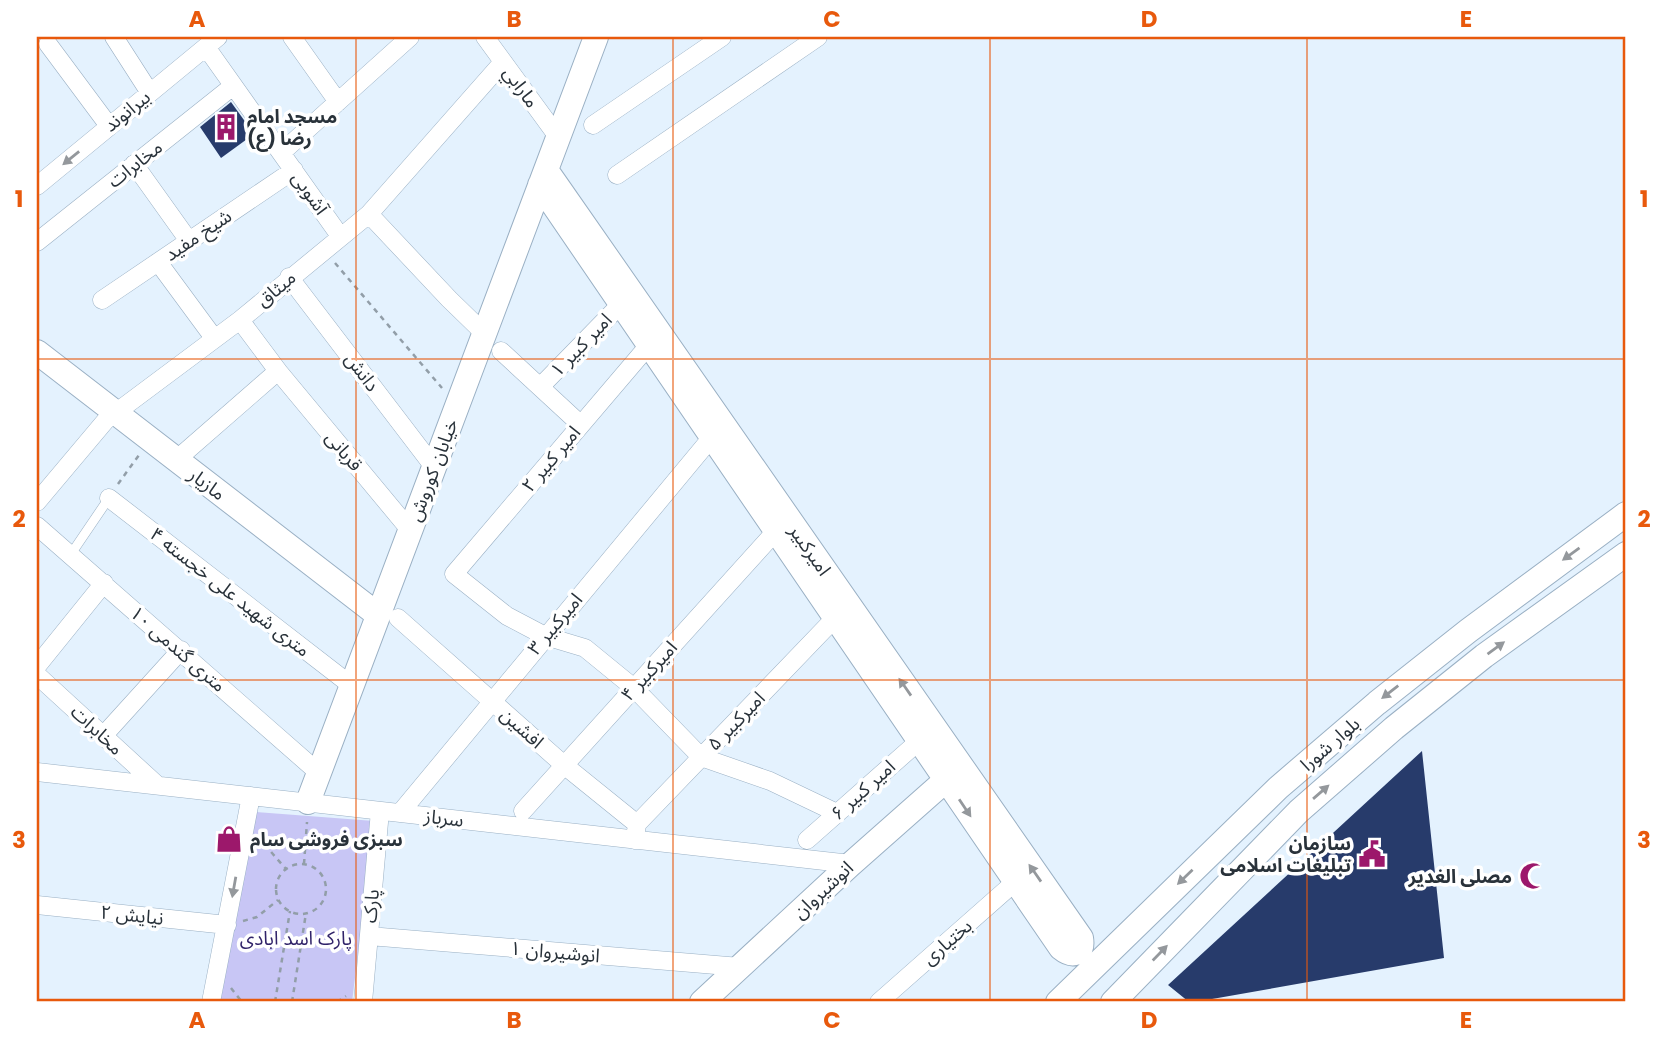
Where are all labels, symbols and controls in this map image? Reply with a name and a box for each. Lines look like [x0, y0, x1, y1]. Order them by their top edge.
text: A [189, 3, 206, 35]
text: B [506, 3, 522, 35]
text: C [823, 3, 841, 35]
text: D [1141, 3, 1157, 35]
text: E [1460, 3, 1472, 35]
street label: مارابي [496, 61, 545, 114]
street label: بیرانوند [98, 84, 156, 138]
place label: مسجد امام رضا (ع) [247, 103, 337, 152]
building icon: مسجد امام رضا (ع) [211, 112, 241, 142]
street label: مخابرات [102, 134, 168, 194]
one-way arrow [62, 150, 79, 165]
street label: آشوبی [285, 166, 335, 221]
text: 1 [15, 183, 23, 215]
text: 1 [1640, 183, 1648, 215]
street label: شیخ مفید [159, 203, 238, 268]
street label: میثاق [250, 264, 302, 314]
street label: امیر کبیر ۱ [544, 307, 618, 383]
street label: دانش [338, 347, 386, 397]
street label: خیابان کوروش [401, 415, 465, 525]
street label: امیر کبیر ۲ [515, 420, 587, 498]
street label: قربانی [319, 425, 369, 477]
street label: مازیار [182, 461, 231, 507]
text: 2 [12, 503, 26, 535]
text: 2 [1637, 503, 1651, 535]
street label: امیرکبیر [782, 518, 837, 581]
street label: ۴ متری شهید علی خجسته [144, 521, 316, 663]
one-way arrow [1563, 547, 1581, 562]
street label: امیرکبیر ۳ [521, 587, 589, 661]
street label: ۱۰ متری گندمی [124, 600, 232, 698]
street label: امیرکبیر ۴ [614, 635, 684, 707]
one-way arrow [1487, 641, 1505, 655]
one-way arrow [898, 678, 912, 696]
street label: امیرکبیر ۵ [701, 685, 771, 757]
one-way arrow [1382, 685, 1400, 700]
street label: مخابرات [65, 699, 129, 761]
street label: افشین [494, 701, 550, 755]
street label: بلوار شورا [1294, 710, 1366, 778]
street label: امیر کبیر ۶ [825, 754, 901, 826]
one-way arrow [1312, 785, 1329, 800]
one-way arrow [958, 799, 972, 817]
street label: سرباز [422, 802, 465, 834]
text: 3 [12, 824, 26, 856]
shop icon: سبزی فروشی سام [214, 824, 244, 854]
text: 3 [1637, 824, 1651, 856]
place label: سبزی فروشی سام [250, 826, 403, 854]
place label: سازمان تبلیغات اسلامی [1220, 830, 1351, 879]
public building icon: سازمان تبلیغات اسلامی [1357, 839, 1387, 869]
street label: انوشیروان [787, 855, 859, 925]
mosque icon: مصلی الغدیر [1518, 861, 1548, 891]
place label: مصلی الغدیر [1408, 863, 1512, 890]
one-way arrow [1028, 864, 1042, 882]
one-way arrow [1177, 869, 1194, 886]
one-way arrow [228, 876, 239, 898]
street label: پارک [356, 888, 386, 924]
street label: نیایش ۲ [99, 898, 165, 932]
street label: بختیاری [916, 913, 978, 971]
park label: پارک اسد ابادی [240, 925, 352, 952]
street label: انوشیروان ۱ [509, 935, 601, 969]
one-way arrow [1152, 945, 1169, 962]
text: A [189, 1004, 206, 1036]
text: B [506, 1004, 522, 1036]
text: C [823, 1004, 841, 1036]
text: D [1141, 1004, 1157, 1036]
text: E [1460, 1004, 1472, 1036]

